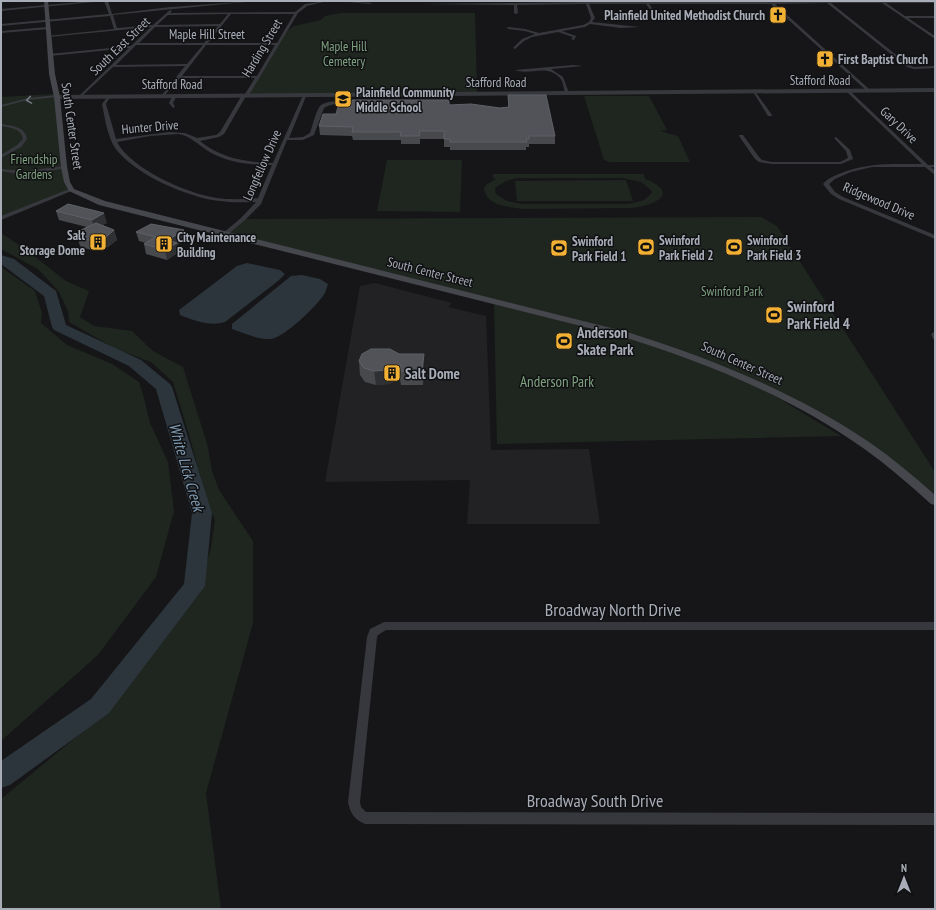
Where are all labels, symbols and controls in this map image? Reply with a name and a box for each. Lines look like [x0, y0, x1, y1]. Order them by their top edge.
church icon: Plainfield United Methodist Church [768, 5, 788, 25]
place label: Plainfield United Methodist Church [604, 7, 765, 24]
street label: South East Street [86, 13, 154, 79]
street label: Harding Street [238, 15, 286, 80]
street label: Maple Hill Street [169, 26, 245, 43]
park label: Maple Hill Cemetery [321, 38, 367, 70]
church icon: First Baptist Church [815, 49, 835, 69]
place label: First Baptist Church [838, 51, 928, 68]
street label: Stafford Road [790, 72, 850, 89]
street label: Stafford Road [466, 74, 526, 91]
street label: Stafford Road [142, 76, 202, 93]
street label: South Center Street [57, 81, 87, 171]
place label: Plainfield Community Middle School [356, 84, 455, 116]
school or university icon: Plainfield Community Middle School [333, 89, 353, 109]
one-way arrow [26, 95, 32, 104]
street label: Gary Drive [877, 103, 921, 147]
street label: Hunter Drive [121, 116, 179, 138]
street label: Longfellow Drive [239, 127, 285, 203]
park label: Friendship Gardens [10, 151, 58, 183]
street label: Ridgewood Drive [841, 178, 917, 224]
place label: Salt Storage Dome [20, 227, 85, 259]
place label: City Maintenance Building [177, 229, 256, 261]
building icon: Salt Storage Dome [88, 232, 108, 252]
place label: Swinford Park Field 2 [659, 232, 714, 264]
place label: Swinford Park Field 3 [747, 232, 802, 264]
place label: Swinford Park Field 1 [572, 233, 627, 265]
building icon: City Maintenance Building [154, 234, 174, 254]
sports icon: Swinford Park Field 2 [636, 237, 656, 257]
sports icon: Swinford Park Field 3 [724, 237, 744, 257]
sports icon: Swinford Park Field 1 [549, 238, 569, 258]
street label: South Center Street [385, 253, 475, 291]
park label: Swinford Park [701, 283, 763, 300]
place label: Swinford Park Field 4 [787, 297, 850, 333]
sports icon: Swinford Park Field 4 [764, 305, 784, 325]
place label: Anderson Skate Park [576, 323, 634, 359]
sports icon: Anderson Skate Park [554, 331, 574, 351]
street label: South Center Street [699, 337, 786, 389]
building icon: Salt Dome [382, 363, 402, 383]
place label: Salt Dome [405, 364, 460, 383]
park label: Anderson Park [520, 372, 594, 391]
water label: White Lick Creek [165, 420, 210, 515]
street label: Broadway North Drive [545, 598, 681, 621]
street label: Broadway South Drive [527, 789, 663, 812]
north arrow [884, 858, 924, 898]
text: N [901, 861, 907, 875]

